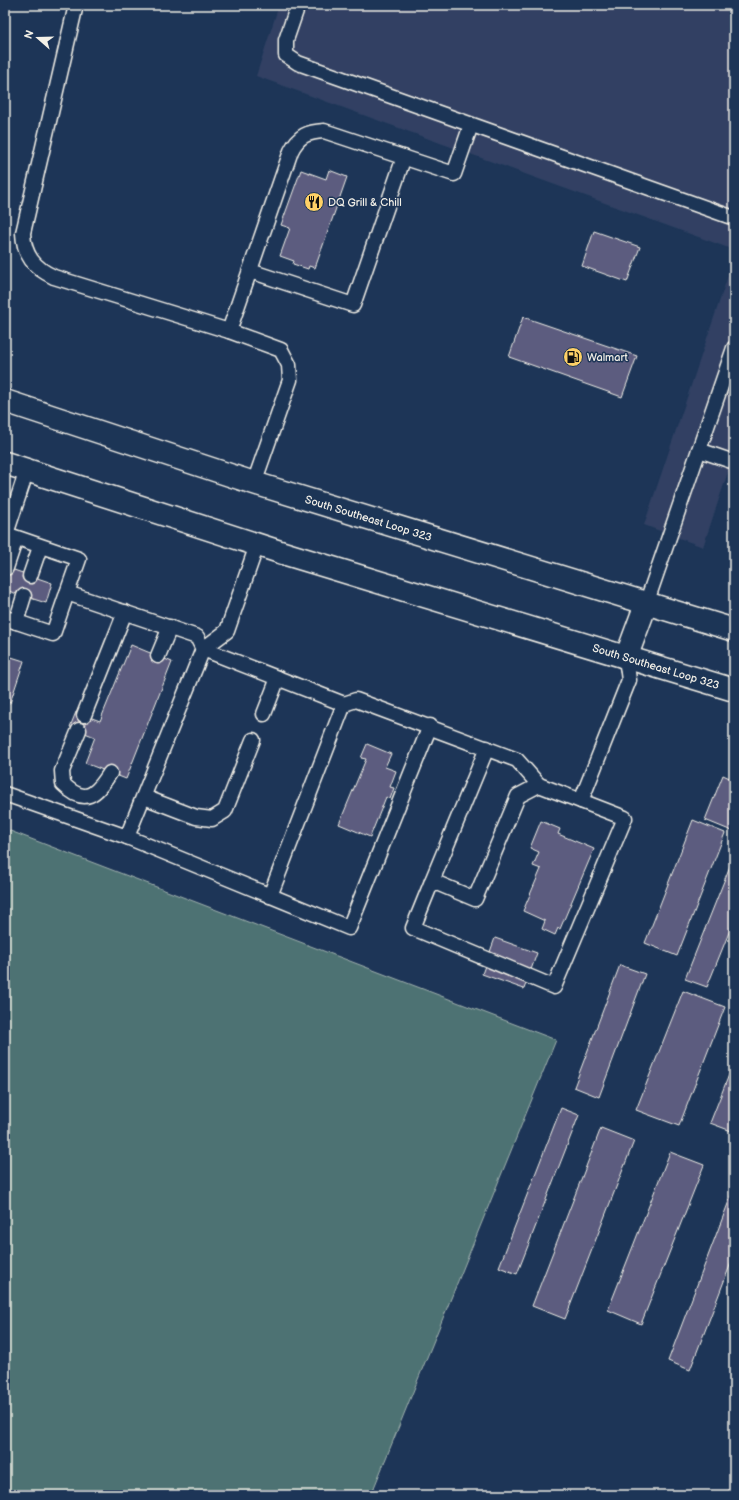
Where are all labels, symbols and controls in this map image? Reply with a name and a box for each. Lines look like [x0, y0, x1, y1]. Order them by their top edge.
north arrow [18, 18, 58, 58]
text: N [22, 29, 37, 41]
restaurant icon: DQ Grill & Chill [303, 191, 325, 213]
place label: DQ Grill & Chill [328, 196, 402, 209]
fuel station icon: Walmart [562, 346, 584, 368]
place label: Walmart [587, 351, 628, 364]
street label: South Southeast Loop 323 [303, 493, 434, 544]
street label: South Southeast Loop 323 [591, 641, 721, 692]

